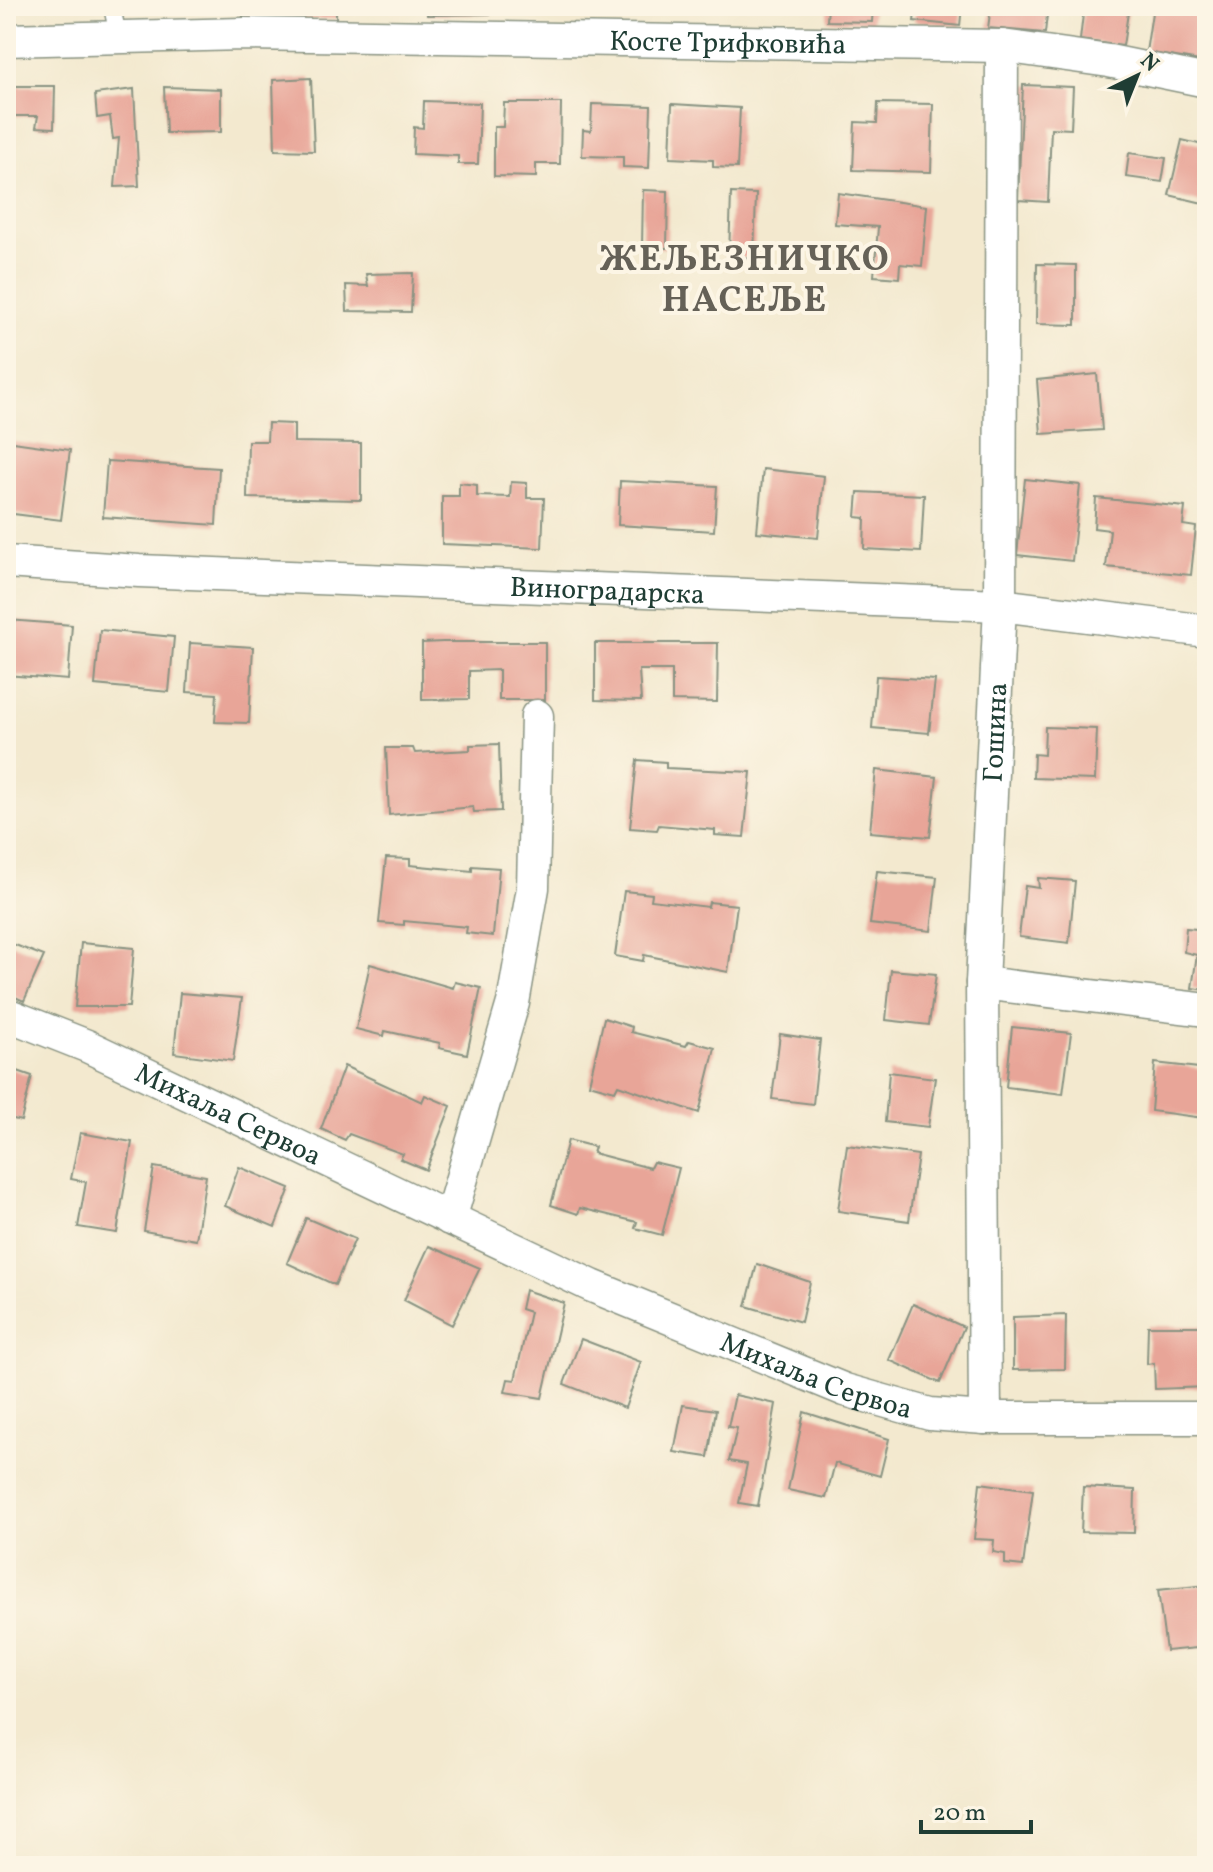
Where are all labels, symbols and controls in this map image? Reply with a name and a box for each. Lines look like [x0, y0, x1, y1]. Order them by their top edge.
street label: Косте Трифковића [609, 23, 847, 66]
north arrow [1097, 36, 1177, 116]
text: N [1133, 46, 1165, 80]
district label: ЖЕЉЕЗНИЧКО НАСЕЉЕ [599, 236, 891, 327]
street label: Виноградарска [509, 569, 706, 615]
street label: Гошина [975, 682, 1018, 783]
street label: Михаља Сервоа [128, 1055, 327, 1177]
street label: Михаља Сервоа [714, 1324, 916, 1430]
scale bar [921, 1784, 1031, 1834]
text: 20 m [933, 1797, 986, 1831]

